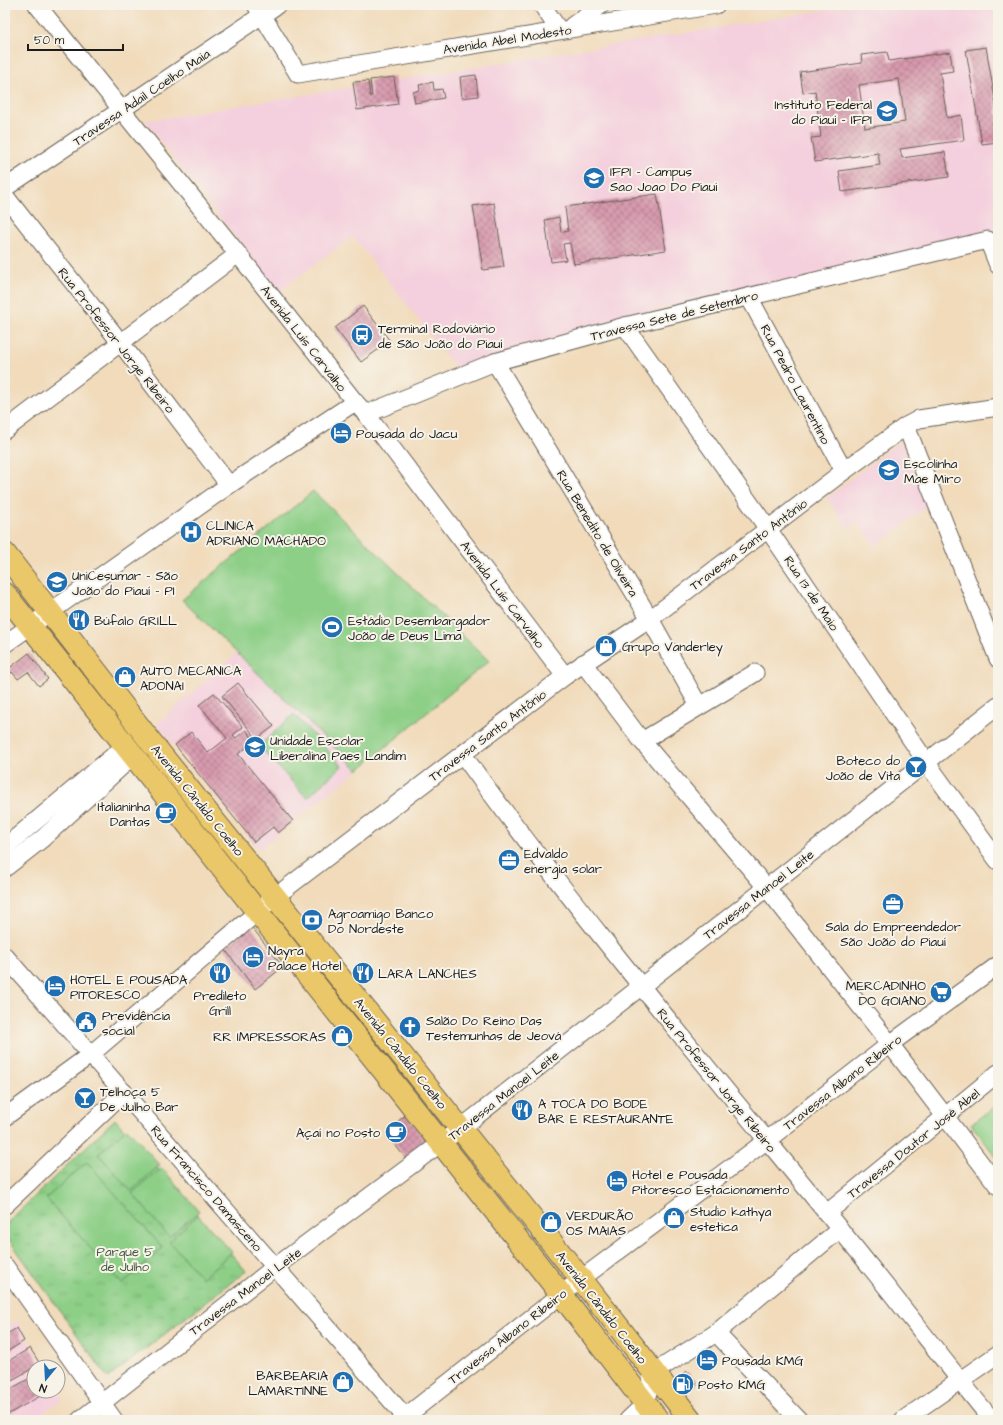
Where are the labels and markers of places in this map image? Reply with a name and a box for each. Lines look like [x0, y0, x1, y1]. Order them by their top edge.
place label: Instituto Federal do Piauí - IFPI [775, 96, 872, 129]
school or university icon: Instituto Federal do Piauí - IFPI [874, 98, 900, 124]
place label: IFPI - Campus Sao Joao Do Piaui [610, 163, 717, 196]
school or university icon: IFPI - Campus Sao Joao Do Piaui [581, 165, 607, 191]
place label: Terminal Rodoviário de São João do Piauí [378, 320, 502, 353]
bus stop icon: Terminal Rodoviário de São João do Piauí [349, 322, 375, 348]
hotel icon: Pousada do Jacu [328, 420, 354, 446]
place label: Pousada do Jacu [356, 425, 458, 443]
place label: Escolinha Mae Miro [904, 455, 961, 488]
school or university icon: Escolinha Mae Miro [876, 457, 902, 483]
place label: CLÍNICA ADRIANO MACHADO [206, 517, 326, 550]
hospital icon: CLÍNICA ADRIANO MACHADO [178, 519, 204, 545]
place label: UniCesumar - São João do Piauí - PI [72, 567, 178, 600]
school or university icon: UniCesumar - São João do Piauí - PI [44, 569, 70, 595]
restaurant icon: Búfalo GRILL [66, 607, 92, 633]
place label: Búfalo GRILL [94, 612, 177, 630]
place label: Estádio Desembargador João de Deus Lima [348, 612, 490, 645]
sports icon: Estádio Desembargador João de Deus Lima [319, 614, 345, 640]
shop icon: Grupo Vanderley [593, 633, 619, 659]
place label: Grupo Vanderley [622, 638, 723, 657]
place label: AUTO MECANICA ADONAI [140, 662, 242, 695]
shop icon: AUTO MECANICA ADONAI [112, 664, 138, 690]
place label: Unidade Escolar Liberalina Paes Landim [270, 732, 407, 765]
school or university icon: Unidade Escolar Liberalina Paes Landim [242, 734, 268, 760]
place label: Boteco do João de Vita [826, 752, 901, 785]
bar icon: Boteco do João de Vita [903, 754, 929, 780]
place label: Italianinha Dantas [98, 798, 150, 831]
cafe icon: Italianinha Dantas [153, 800, 179, 826]
place label: Edvaldo energia solar [524, 845, 602, 879]
office icon: Edvaldo energia solar [496, 847, 522, 873]
office icon: Sala do Empreendedor São João do Piauí [880, 891, 906, 917]
place label: Agroamigo Banco Do Nordeste [328, 905, 434, 938]
bank icon: Agroamigo Banco Do Nordeste [299, 907, 325, 933]
place label: Sala do Empreendedor São João do Piauí [825, 918, 961, 951]
place label: Nayra Palace Hotel [268, 942, 342, 975]
hotel icon: Nayra Palace Hotel [240, 944, 266, 970]
restaurant icon: Predileto Grill [207, 960, 233, 986]
restaurant icon: LARA LANCHES [350, 960, 376, 986]
place label: LARA LANCHES [378, 965, 477, 983]
place label: HOTEL E POUSADA PITORESCO [70, 971, 188, 1004]
hotel icon: HOTEL E POUSADA PITORESCO [42, 973, 68, 999]
place label: MERCADINHO DO GOIANO [846, 977, 926, 1010]
supermarket icon: MERCADINHO DO GOIANO [928, 979, 954, 1005]
place label: Predileto Grill [194, 987, 247, 1020]
place label: Previdência social [102, 1007, 171, 1040]
public building icon: Previdência social [73, 1009, 99, 1035]
place label: Salão Do Reino Das Testemunhas de Jeová [426, 1012, 562, 1045]
church icon: Salão Do Reino Das Testemunhas de Jeová [397, 1014, 423, 1040]
shop icon: RR IMPRESSORAS [329, 1023, 355, 1049]
place label: RR IMPRESSORAS [213, 1028, 326, 1046]
place label: Telhoça 5 De Julho Bar [100, 1083, 178, 1116]
bar icon: Telhoça 5 De Julho Bar [72, 1085, 98, 1111]
place label: A TOCA DO BODE BAR E RESTAURANTE [538, 1095, 674, 1128]
restaurant icon: A TOCA DO BODE BAR E RESTAURANTE [509, 1097, 535, 1123]
cafe icon: Açaí no Posto [383, 1119, 409, 1145]
place label: Açaí no Posto [296, 1124, 381, 1142]
place label: Hotel e Pousada Pitoresco Estacionamento [632, 1166, 790, 1199]
hotel icon: Hotel e Pousada Pitoresco Estacionamento [604, 1168, 630, 1194]
place label: Studio kathya estetica [690, 1203, 772, 1236]
shop icon: Studio kathya estetica [661, 1205, 687, 1231]
place label: VERDURÃO OS MAIAS [566, 1207, 633, 1240]
shop icon: VERDURÃO OS MAIAS [538, 1209, 564, 1235]
hotel icon: Pousada KMG [694, 1347, 720, 1373]
place label: Pousada KMG [722, 1352, 803, 1370]
place label: BARBEARIA LAMARTINNE [248, 1367, 329, 1400]
shop icon: BARBEARIA LAMARTINNE [330, 1369, 356, 1395]
fuel station icon: Posto KMG [670, 1371, 696, 1397]
place label: Posto KMG [698, 1376, 766, 1394]

